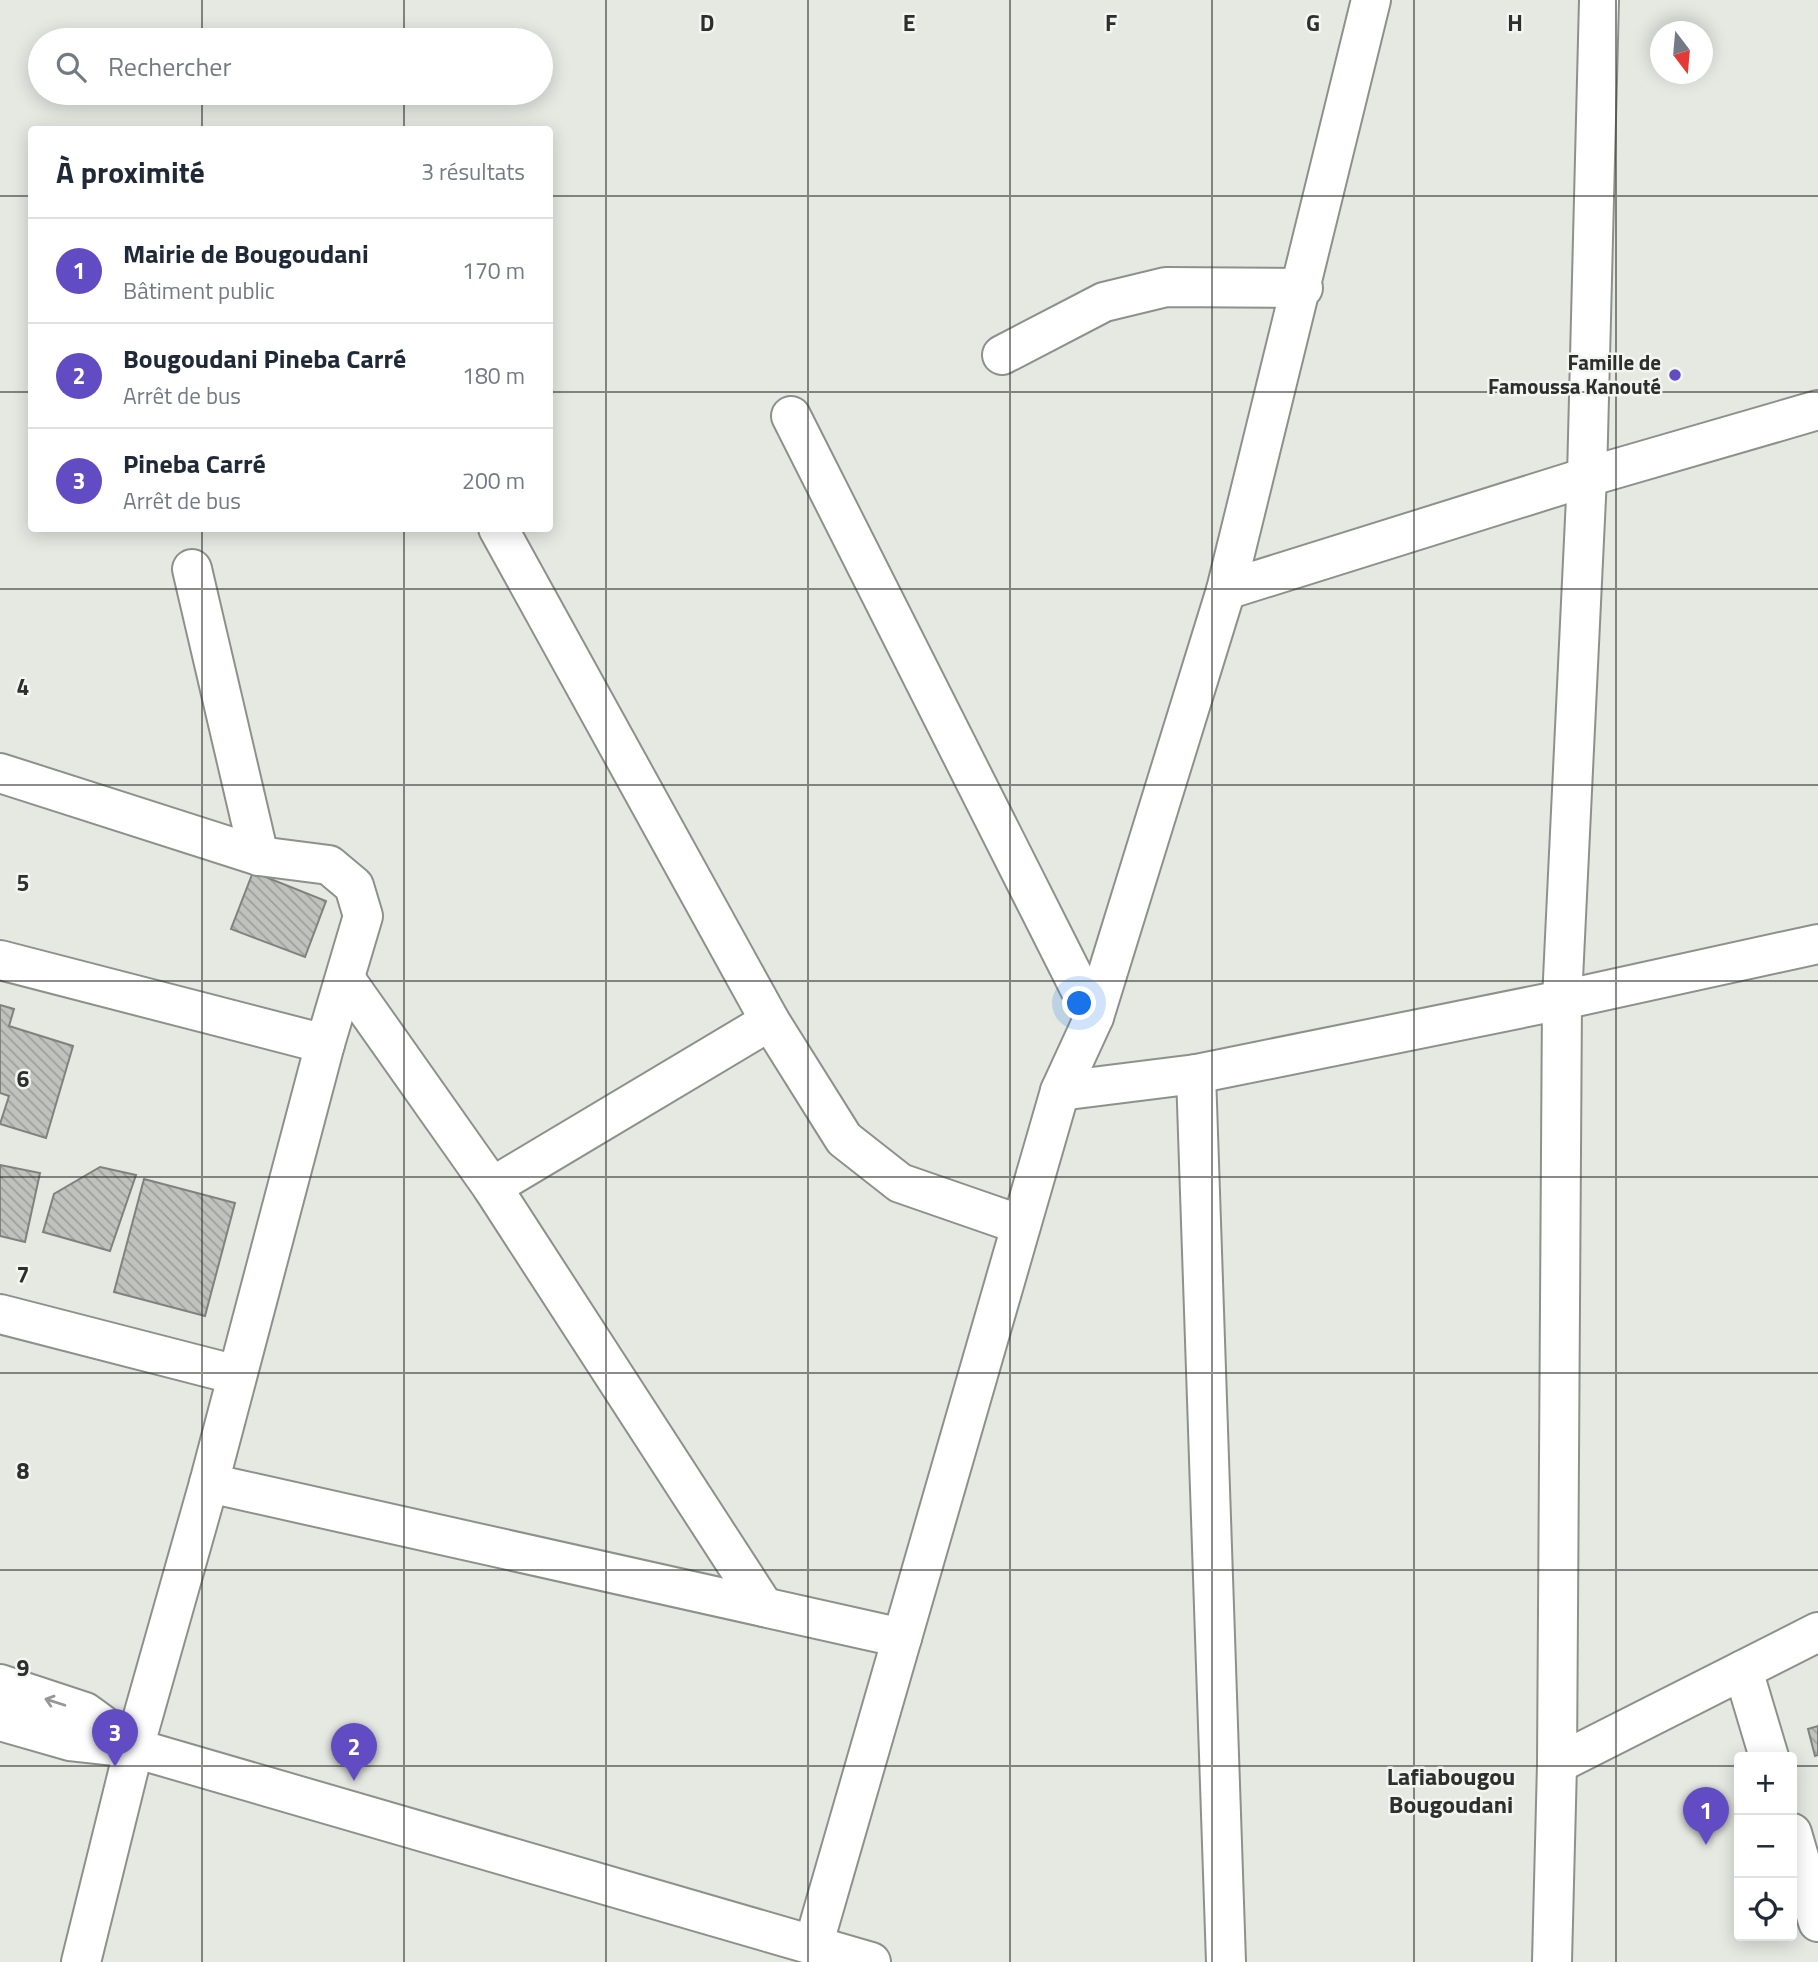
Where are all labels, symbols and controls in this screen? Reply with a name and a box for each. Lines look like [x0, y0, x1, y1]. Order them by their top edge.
text: D [700, 5, 714, 40]
text: E [903, 5, 915, 40]
text: F [1105, 5, 1117, 40]
text: G [1306, 5, 1320, 40]
text: H [1507, 5, 1523, 40]
north arrow [1650, 21, 1713, 84]
search box [28, 28, 553, 105]
text: Rechercher [108, 47, 232, 86]
icon: search [52, 48, 90, 86]
text: À proximité [56, 149, 205, 195]
text: 3 résultats [421, 154, 525, 189]
text: Mairie de Bougoudani [123, 234, 369, 273]
text: 1 [73, 253, 85, 288]
text: 170 m [462, 253, 525, 288]
text: Bâtiment public [123, 273, 275, 308]
text: Bougoudani Pineba Carré [123, 339, 406, 378]
place label: Famille de Famoussa Kanouté [1488, 346, 1661, 402]
text: 2 [73, 358, 85, 393]
text: 180 m [462, 358, 525, 393]
marker: Famille de Famoussa Kanouté [1667, 367, 1683, 383]
text: Arrêt de bus [123, 378, 241, 413]
text: Pineba Carré [123, 444, 266, 483]
text: 3 [73, 463, 85, 498]
text: 200 m [462, 463, 525, 498]
text: Arrêt de bus [123, 483, 241, 518]
text: 4 [17, 669, 29, 704]
text: 5 [17, 865, 29, 900]
your location [1062, 986, 1096, 1020]
text: 6 [17, 1061, 30, 1096]
text: 7 [17, 1257, 29, 1292]
text: 8 [17, 1453, 30, 1488]
text: 9 [17, 1650, 30, 1685]
one-way arrow [45, 1695, 67, 1707]
pin: 3 [92, 1709, 138, 1767]
pin: 2 [331, 1723, 377, 1781]
map controls [1734, 1752, 1797, 1941]
button: + [1734, 1752, 1797, 1815]
district label: Lafiabougou Bougoudani [1387, 1758, 1515, 1822]
pin: 1 [1683, 1787, 1729, 1845]
button: − [1734, 1815, 1797, 1878]
button: locate [1734, 1878, 1797, 1941]

